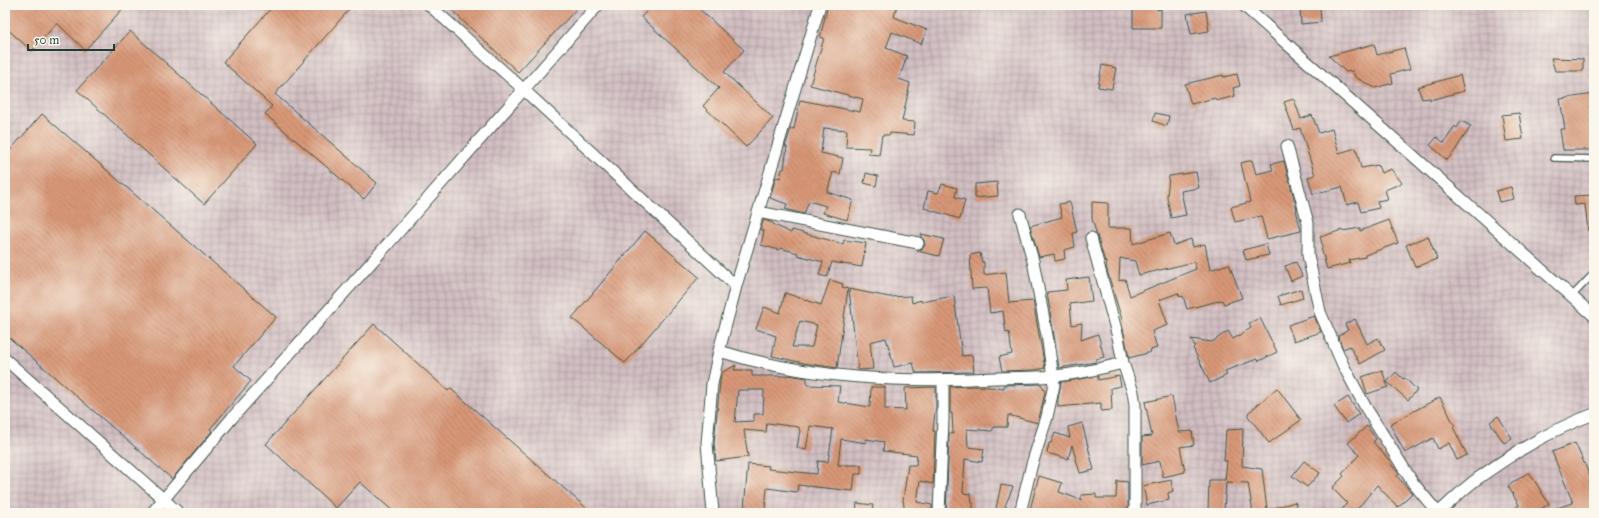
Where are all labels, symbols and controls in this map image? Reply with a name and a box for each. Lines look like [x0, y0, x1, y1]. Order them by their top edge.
scale bar [28, 26, 114, 52]
text: 50 m [34, 33, 59, 47]

